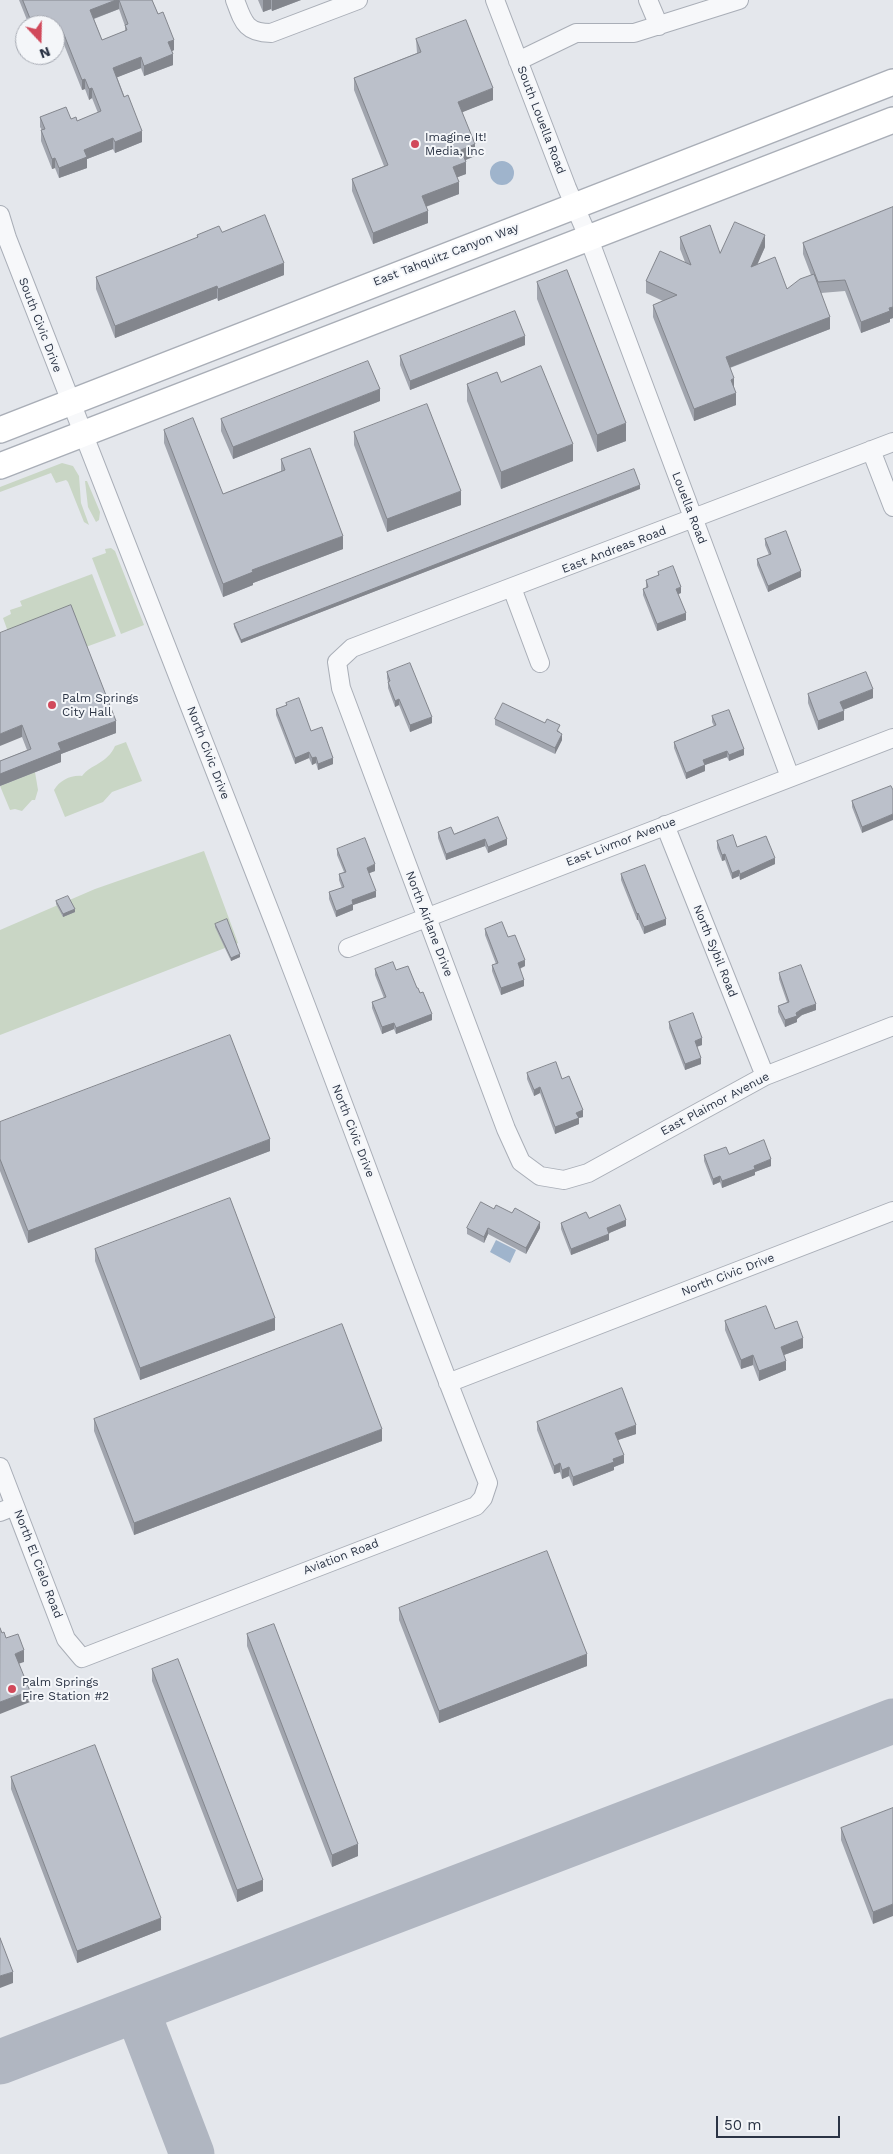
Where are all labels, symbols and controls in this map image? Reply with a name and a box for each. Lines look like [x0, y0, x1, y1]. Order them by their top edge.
north arrow [15, 15, 65, 65]
text: N [37, 44, 53, 62]
street label: South Louella Road [514, 64, 568, 176]
place label: Imagine It! Media, Inc [425, 130, 487, 158]
marker: Imagine It! Media, Inc [409, 138, 421, 150]
street label: East Tahquitz Canyon Way [371, 221, 521, 289]
street label: South Civic Drive [15, 276, 65, 374]
street label: Louella Road [669, 470, 709, 546]
street label: East Andreas Road [560, 523, 668, 577]
place label: Palm Springs City Hall [62, 691, 139, 719]
marker: Palm Springs City Hall [46, 699, 58, 711]
street label: North Civic Drive [184, 704, 232, 802]
street label: East Livmor Avenue [564, 814, 678, 870]
street label: North Airlane Drive [402, 869, 456, 979]
street label: North Sybil Road [690, 903, 740, 999]
street label: East Plaimor Avenue [658, 1069, 772, 1139]
street label: North Civic Drive [329, 1082, 377, 1180]
street label: North Civic Drive [679, 1251, 777, 1299]
street label: North El Cielo Road [11, 1508, 65, 1620]
street label: Aviation Road [301, 1536, 381, 1578]
place label: Palm Springs Fire Station #2 [22, 1675, 109, 1703]
marker: Palm Springs Fire Station #2 [6, 1683, 18, 1695]
scale bar [718, 2106, 842, 2138]
text: 50 m [724, 2116, 761, 2134]

